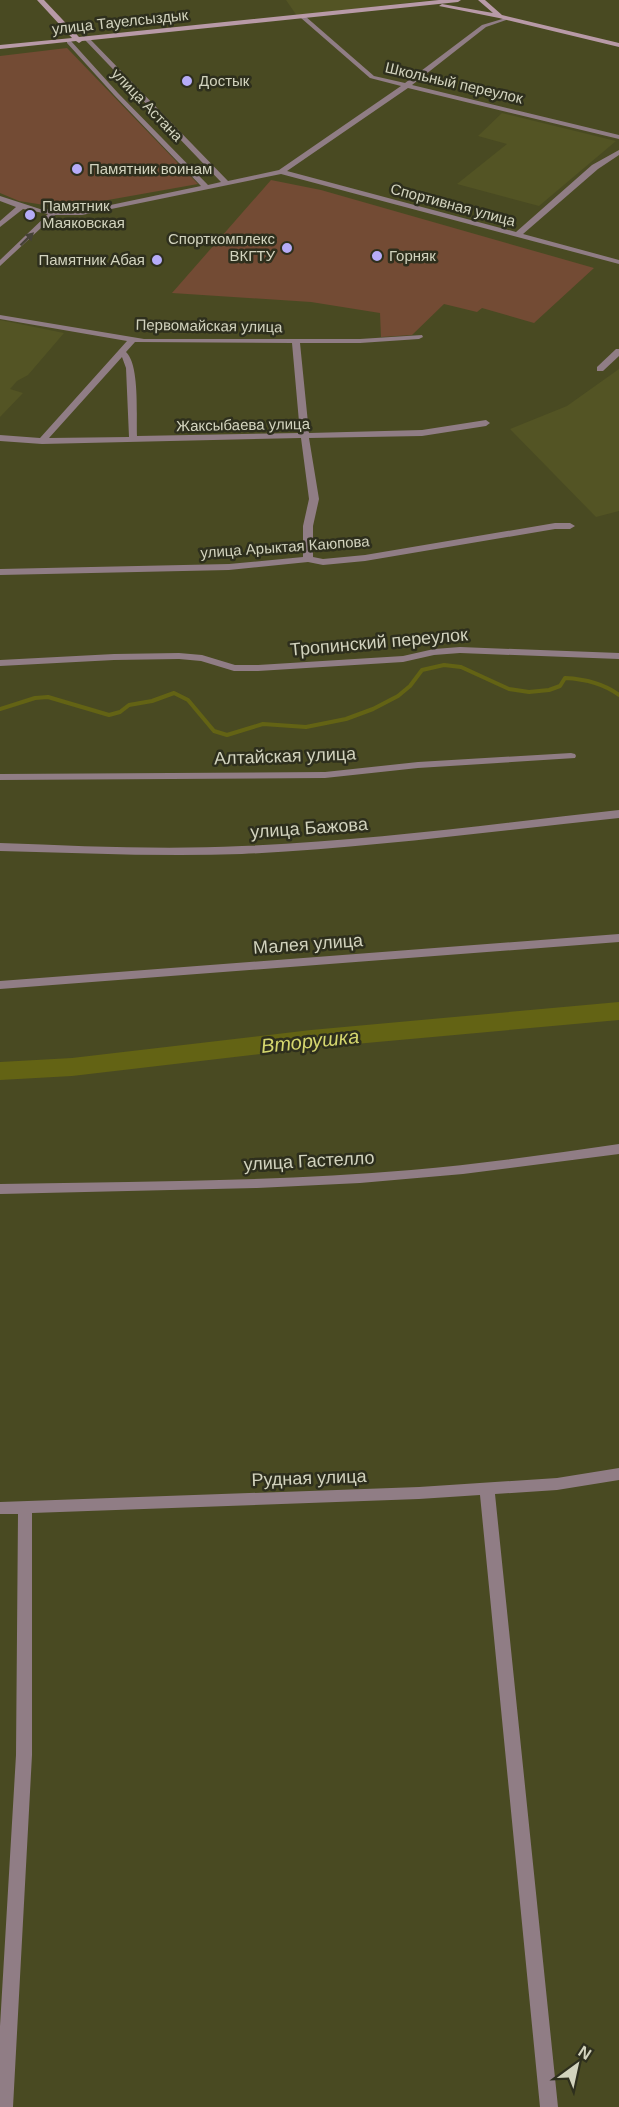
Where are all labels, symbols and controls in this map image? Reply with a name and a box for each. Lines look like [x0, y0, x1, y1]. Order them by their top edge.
street label: улица Тауелсыздык [51, 6, 189, 37]
street label: Школьный переулок [384, 58, 525, 107]
street label: улица Астана [108, 65, 187, 145]
place label: Достык [199, 72, 250, 89]
marker: Достык [180, 74, 194, 88]
place label: Памятник воинам [89, 160, 212, 177]
marker: Памятник воинам [70, 162, 84, 176]
street label: Спортивная улица [389, 180, 518, 230]
place label: Памятник Маяковская [42, 197, 125, 231]
marker: Памятник Маяковская [23, 208, 37, 222]
place label: Спорткомплекс ВКГТУ [168, 230, 275, 264]
one-way arrow [19, 232, 34, 246]
marker: Спорткомплекс ВКГТУ [280, 241, 294, 255]
place label: Горняк [389, 247, 436, 264]
marker: Горняк [370, 249, 384, 263]
place label: Памятник Абая [38, 251, 145, 268]
marker: Памятник Абая [150, 253, 164, 267]
street label: Первомайская улица [135, 316, 283, 335]
street label: Жаксыбаева улица [176, 415, 311, 434]
street label: улица Арыктая Каюпова [200, 532, 371, 561]
street label: Тропинский переулок [289, 624, 469, 660]
street label: Алтайская улица [214, 743, 357, 768]
street label: улица Бажова [250, 814, 369, 842]
street label: Малея улица [252, 930, 365, 958]
water label: Вторушка [260, 1025, 360, 1057]
street label: улица Гастелло [243, 1148, 375, 1174]
street label: Рудная улица [251, 1466, 368, 1490]
north arrow [547, 2035, 607, 2095]
text: N [575, 2043, 594, 2063]

